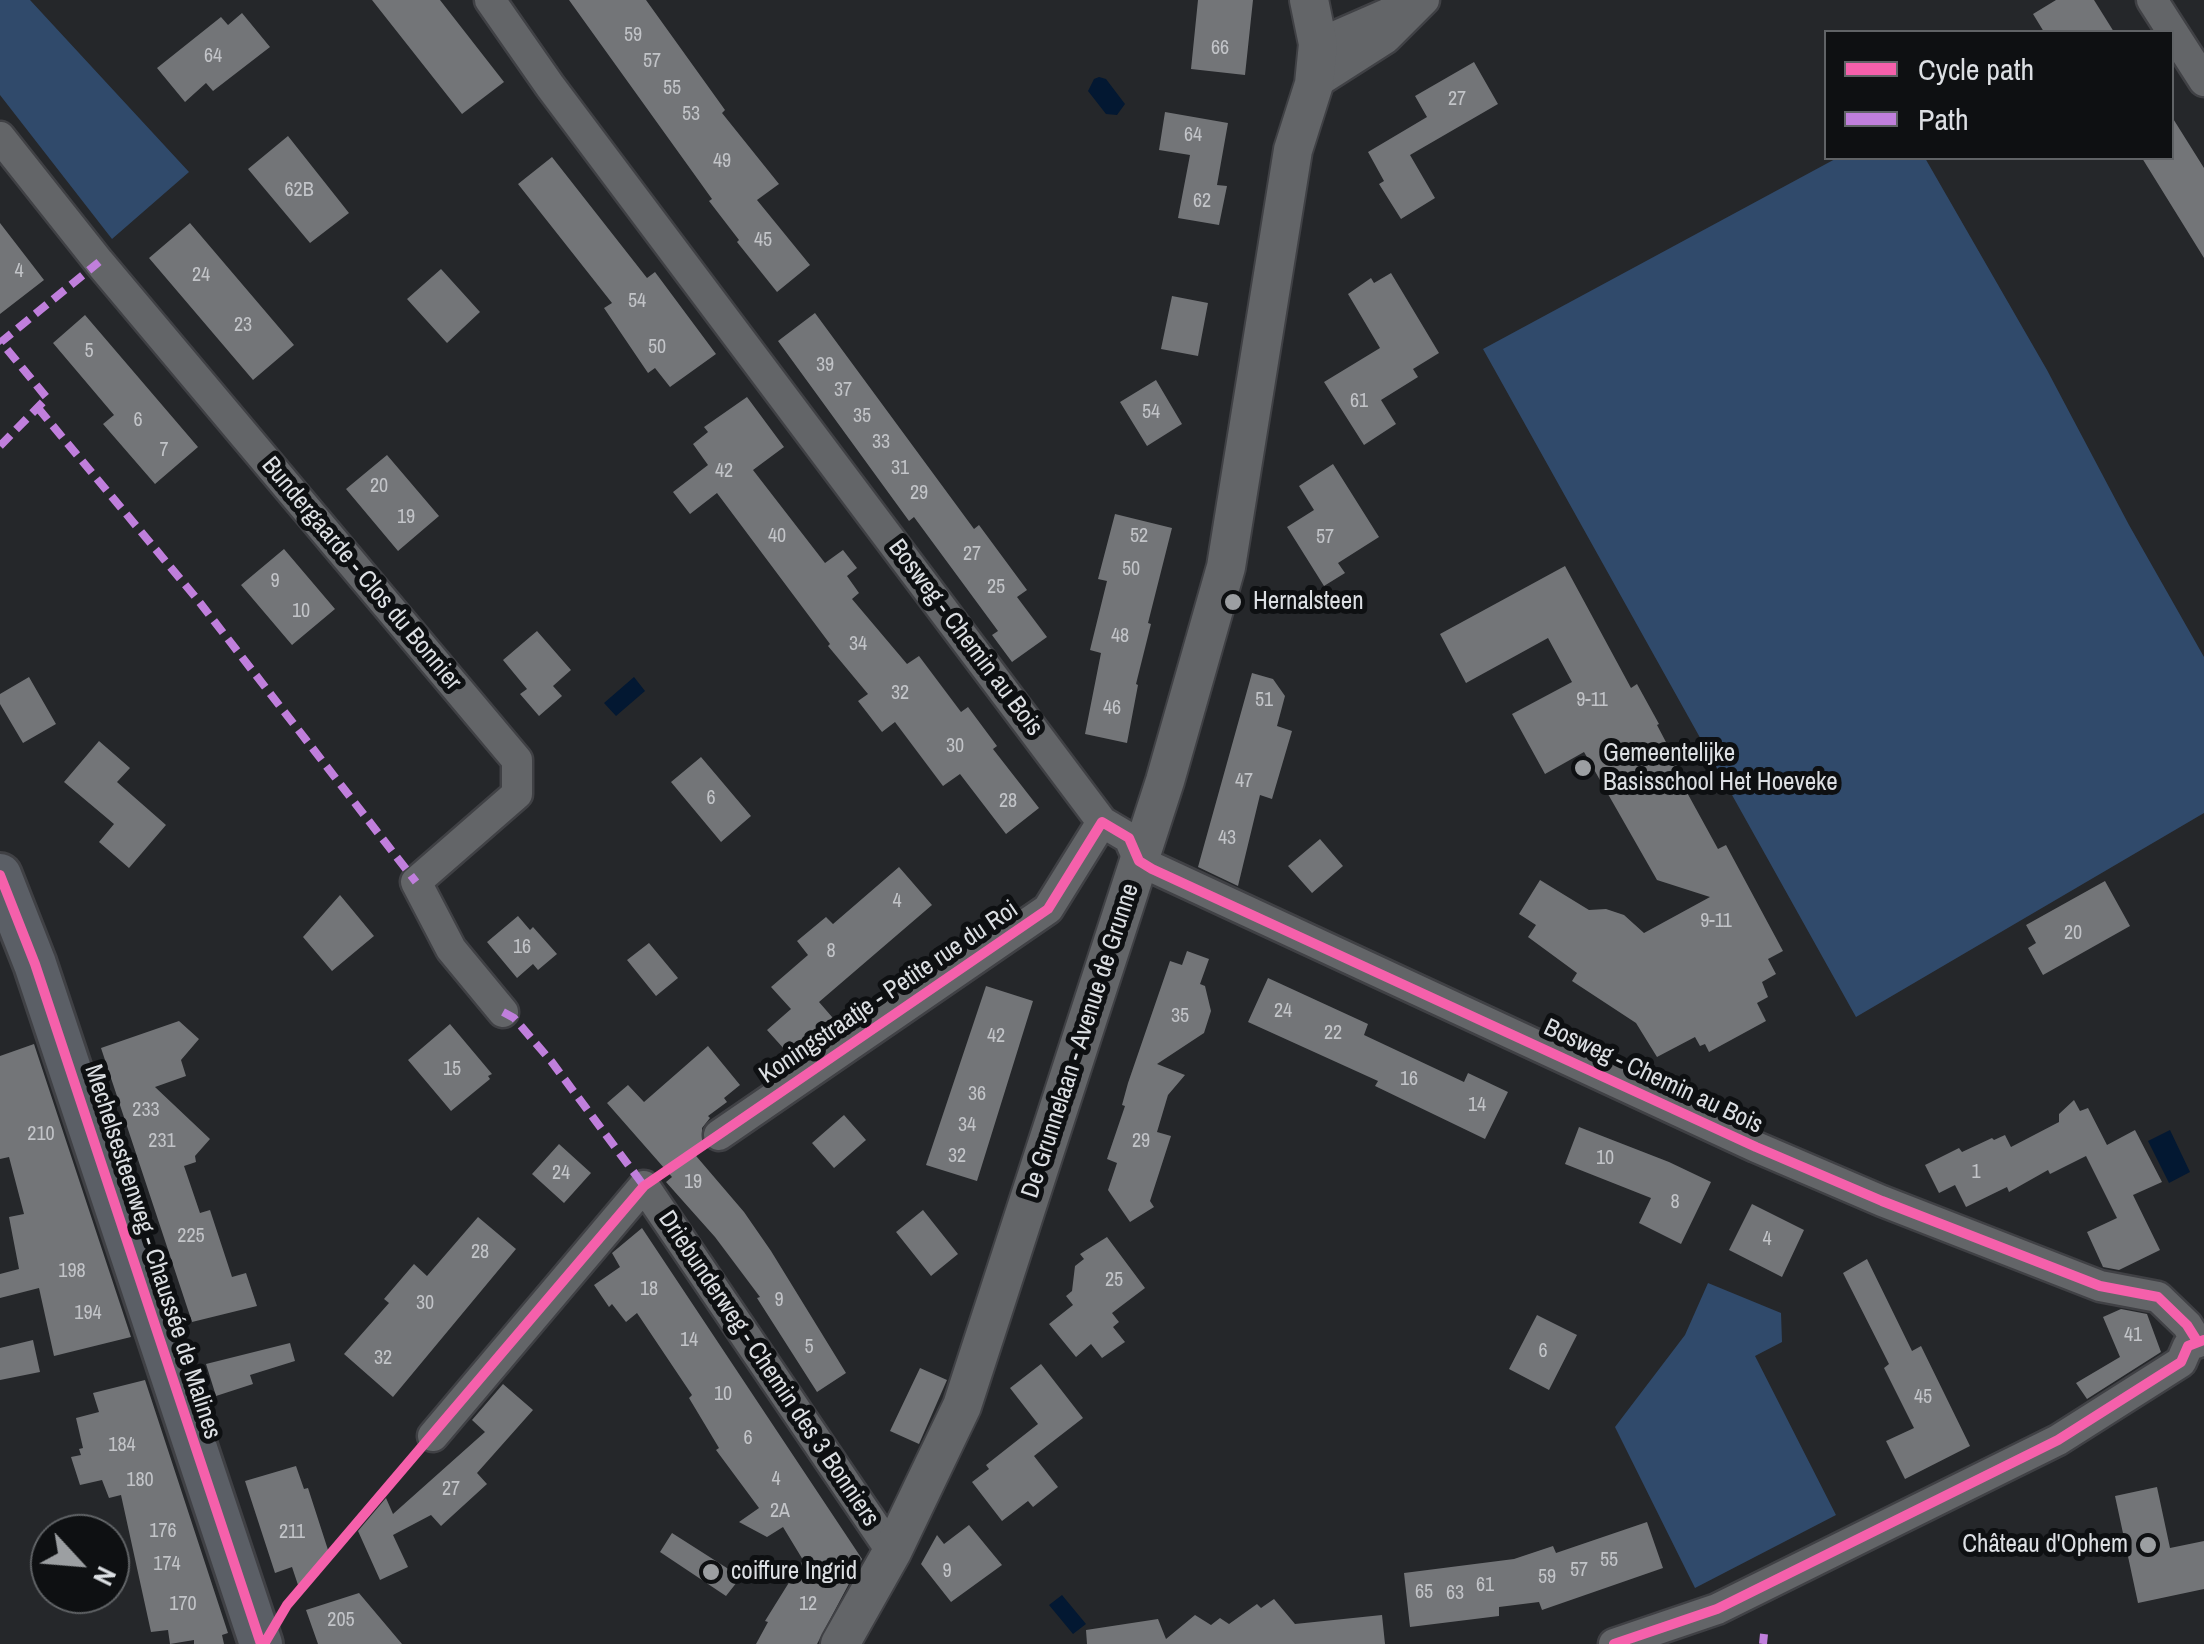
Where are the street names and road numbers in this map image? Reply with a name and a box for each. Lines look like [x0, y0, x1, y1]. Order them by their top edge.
street label: Bundergaarde - Clos du Bonnier [255, 451, 467, 697]
street label: Bosweg - Chemin au Bois [881, 534, 1049, 742]
street label: De Grunnelaan - Avenue de Grunne [1016, 880, 1146, 1202]
street label: Koningstraatje - Petite rue du Roi [754, 895, 1024, 1091]
street label: Bosweg - Chemin au Bois [1539, 1013, 1767, 1141]
street label: Mechelsesteenweg - Chaussée de Malines [77, 1061, 227, 1443]
street label: Driebunderweg - Chemin des 3 Bonniers [651, 1206, 885, 1532]

